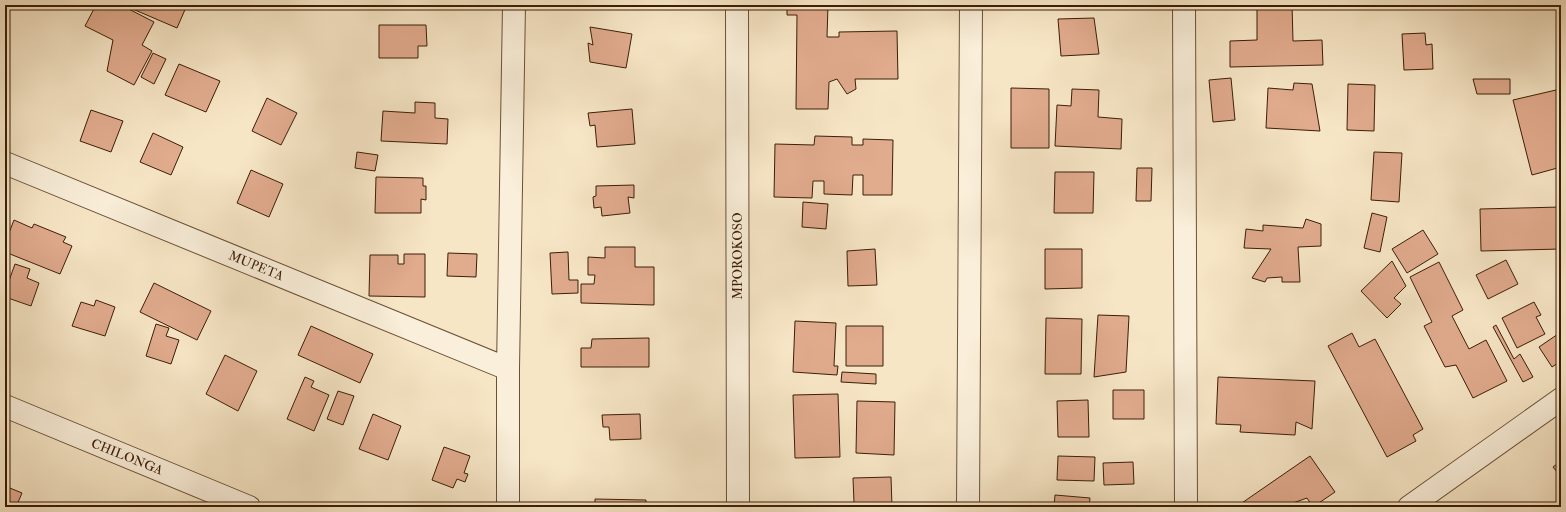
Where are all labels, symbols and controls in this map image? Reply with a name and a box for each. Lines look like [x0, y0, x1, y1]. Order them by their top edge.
street label: MPOROKOSO [730, 212, 746, 300]
street label: MUPETA [226, 248, 287, 285]
street label: CHILONGA [89, 435, 166, 479]

